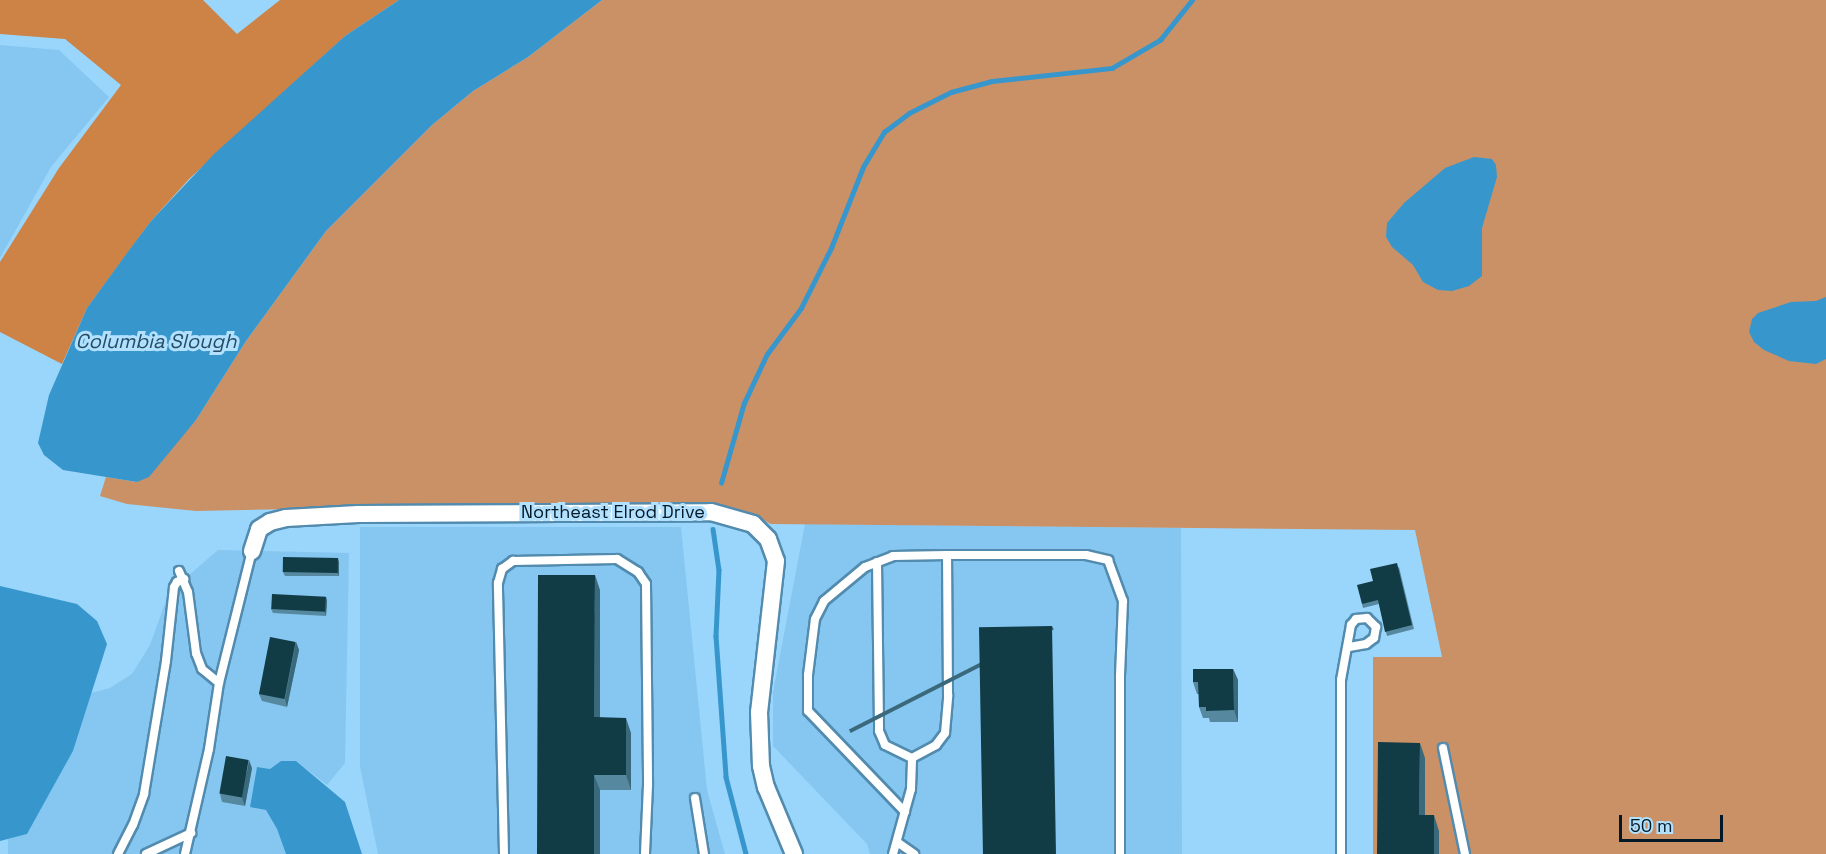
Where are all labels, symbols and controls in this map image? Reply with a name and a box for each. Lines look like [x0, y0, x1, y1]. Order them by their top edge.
water label: Columbia Slough [76, 329, 236, 353]
street label: Northeast Elrod Drive [521, 501, 705, 523]
scale bar [1622, 803, 1726, 841]
text: 50 m [1630, 814, 1672, 837]

